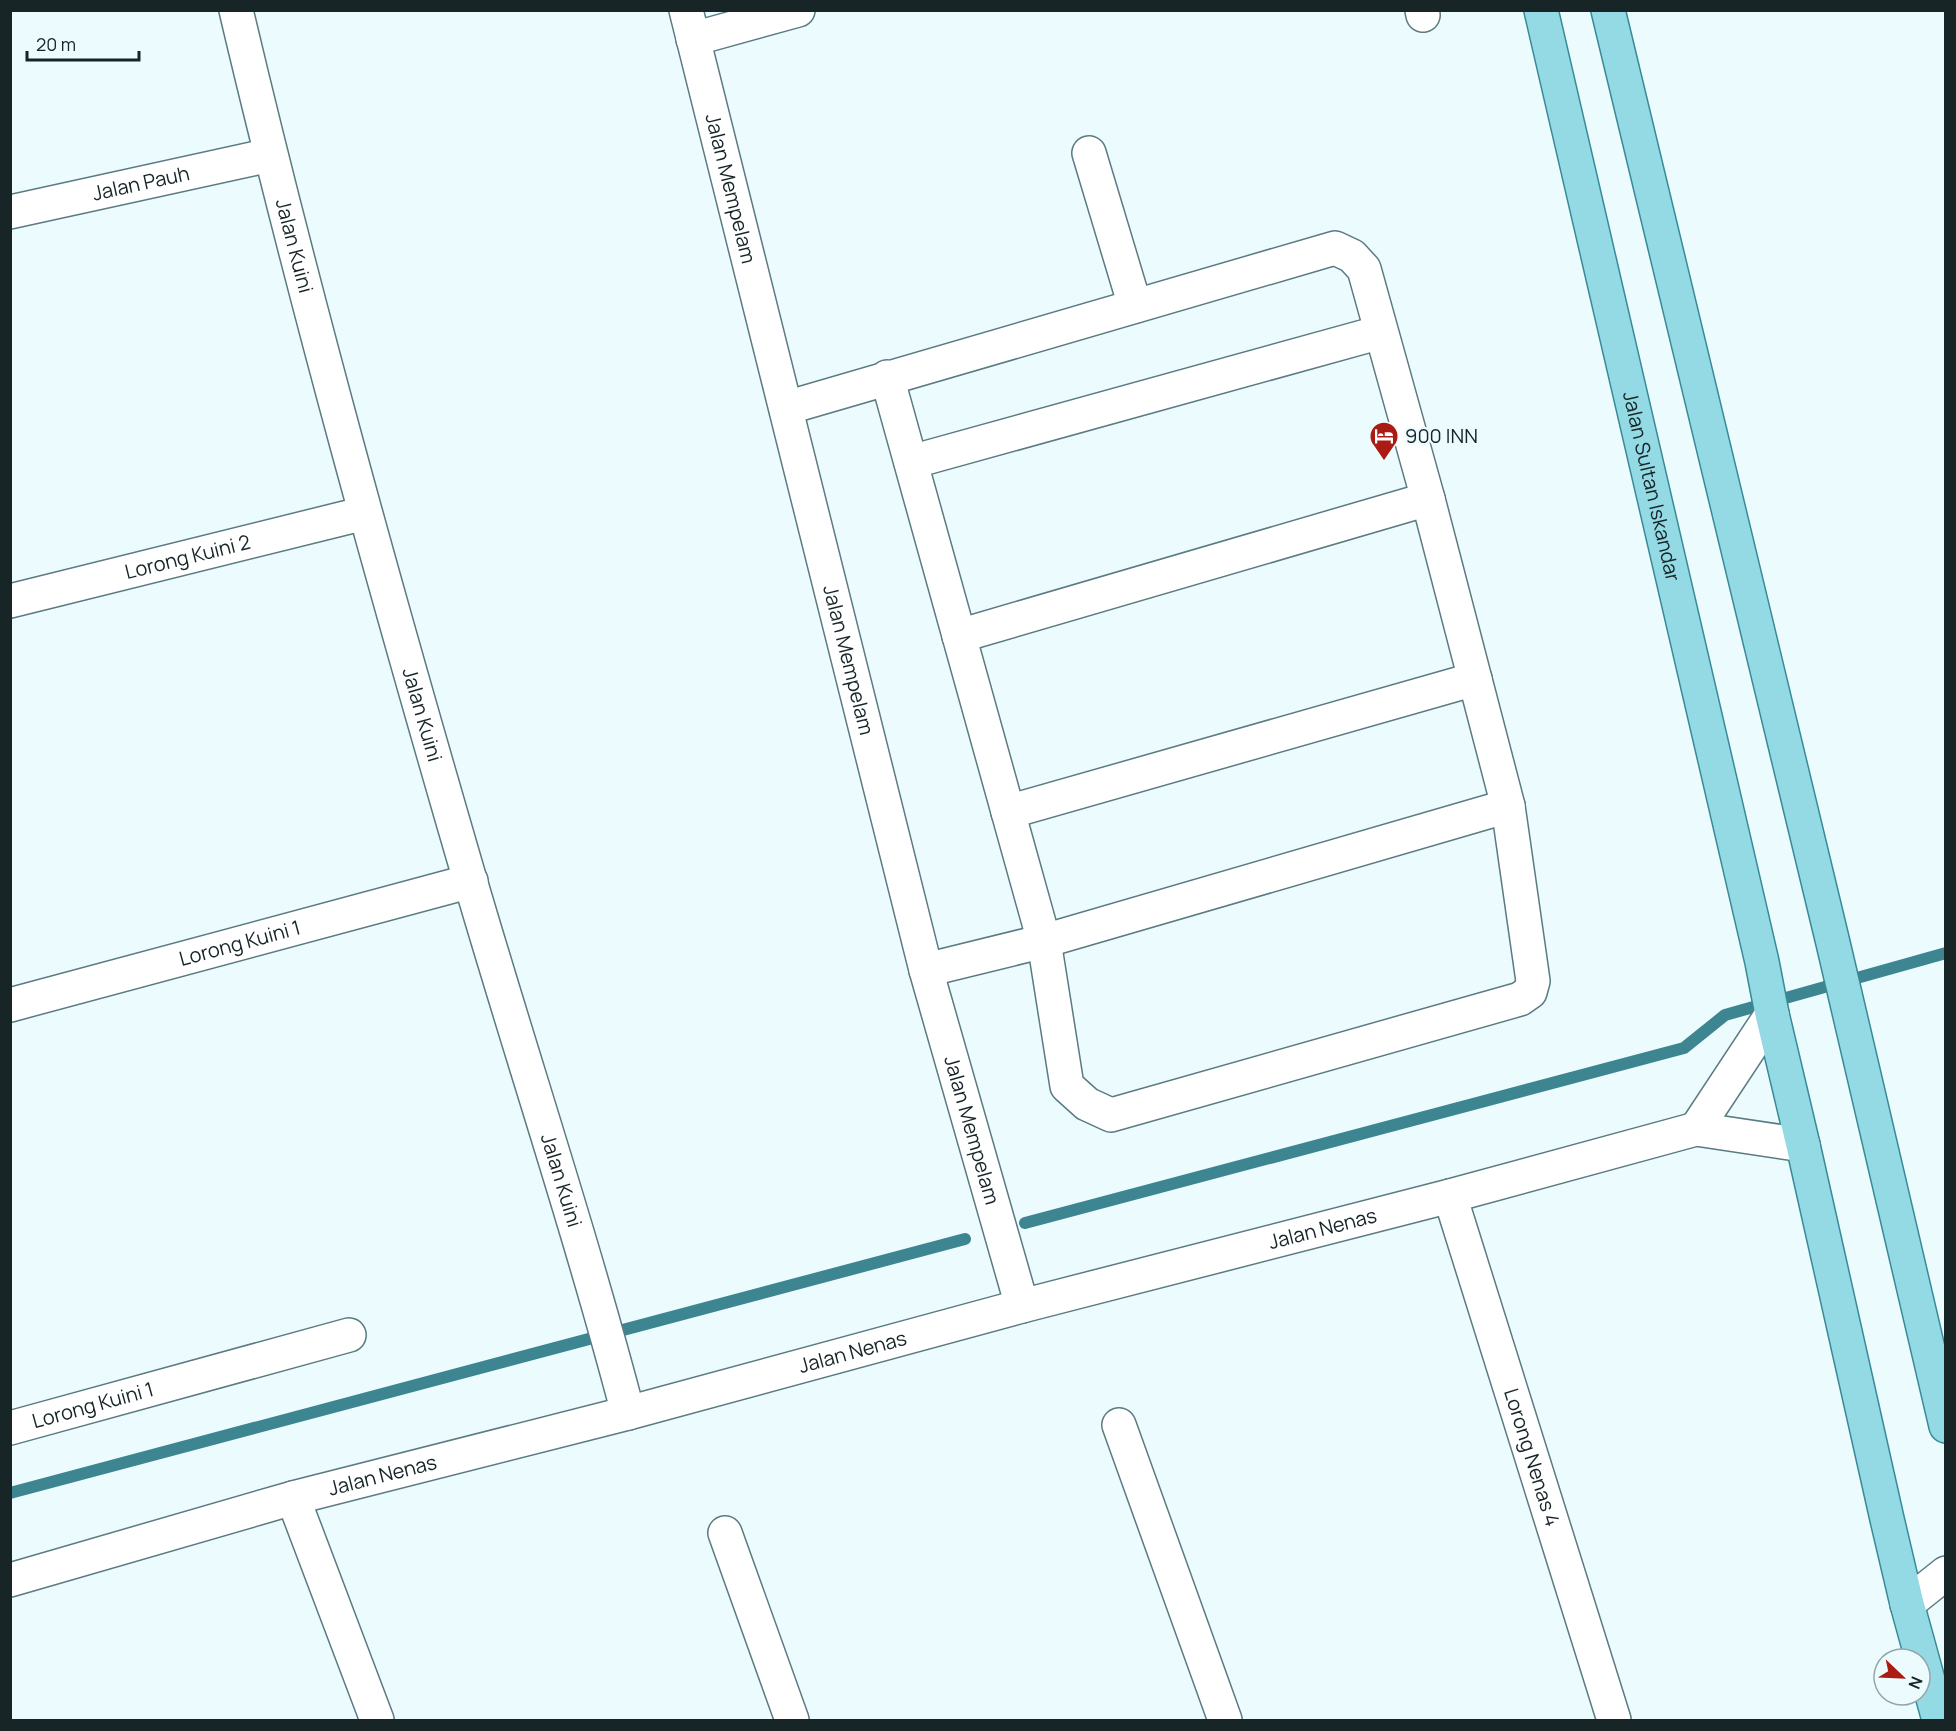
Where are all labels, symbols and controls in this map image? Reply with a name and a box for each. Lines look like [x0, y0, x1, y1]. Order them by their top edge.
scale bar [27, 24, 140, 62]
text: 20 m [36, 32, 76, 56]
street label: Jalan Mempelam [699, 111, 763, 266]
street label: Jalan Pauh [90, 159, 192, 207]
street label: Jalan Kuini [270, 196, 320, 296]
street label: Jalan Sultan Iskandar [1617, 389, 1687, 584]
hotel icon: 900 INN [1368, 420, 1400, 462]
place label: 900 INN [1405, 422, 1478, 449]
street label: Lorong Kuini 2 [122, 528, 253, 585]
street label: Jalan Mempelam [817, 582, 881, 738]
street label: Jalan Kuini [397, 665, 449, 765]
street label: Lorong Kuini 1 [176, 913, 303, 972]
street label: Jalan Mempelam [938, 1052, 1006, 1207]
street label: Jalan Kuini [535, 1130, 589, 1230]
street label: Jalan Nenas [1266, 1201, 1380, 1255]
street label: Jalan Nenas [796, 1324, 909, 1379]
street label: Lorong Kuini 1 [29, 1375, 157, 1434]
street label: Lorong Nenas 4 [1498, 1385, 1567, 1530]
street label: Jalan Nenas [325, 1448, 439, 1501]
north arrow [1872, 1647, 1932, 1707]
text: N [1903, 1673, 1928, 1692]

